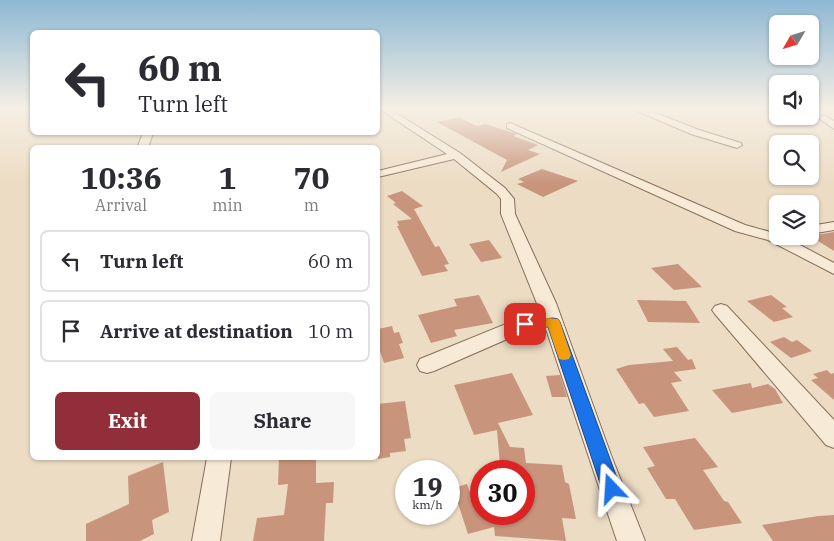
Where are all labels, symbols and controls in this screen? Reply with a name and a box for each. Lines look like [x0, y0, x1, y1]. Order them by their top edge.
north arrow [769, 15, 819, 65]
map controls [769, 15, 819, 245]
text: 60 m [138, 45, 222, 91]
icon: left [55, 50, 120, 115]
button: sound [769, 75, 819, 125]
text: Turn left [138, 89, 228, 118]
button: search [769, 135, 819, 185]
text: 10:36 [81, 158, 162, 197]
text: 1 [219, 158, 237, 197]
text: 70 [293, 158, 329, 197]
text: Arrival [95, 195, 147, 215]
text: min [212, 195, 243, 215]
text: m [304, 195, 319, 215]
button: layers [769, 195, 819, 245]
icon: left [57, 247, 85, 275]
text: Turn left [100, 249, 183, 273]
text: 60 m [308, 249, 353, 273]
pin [504, 303, 546, 345]
icon: arrive [511, 310, 539, 338]
icon: arrive [57, 317, 85, 345]
text: Arrive at destination [100, 319, 293, 343]
text: 10 m [308, 319, 353, 343]
button: Exit [55, 392, 200, 450]
button: Share [210, 392, 355, 450]
speed limit sign: 30 [470, 460, 535, 525]
position arrow [585, 462, 637, 514]
text: 19 [412, 470, 443, 503]
text: km/h [412, 497, 443, 512]

